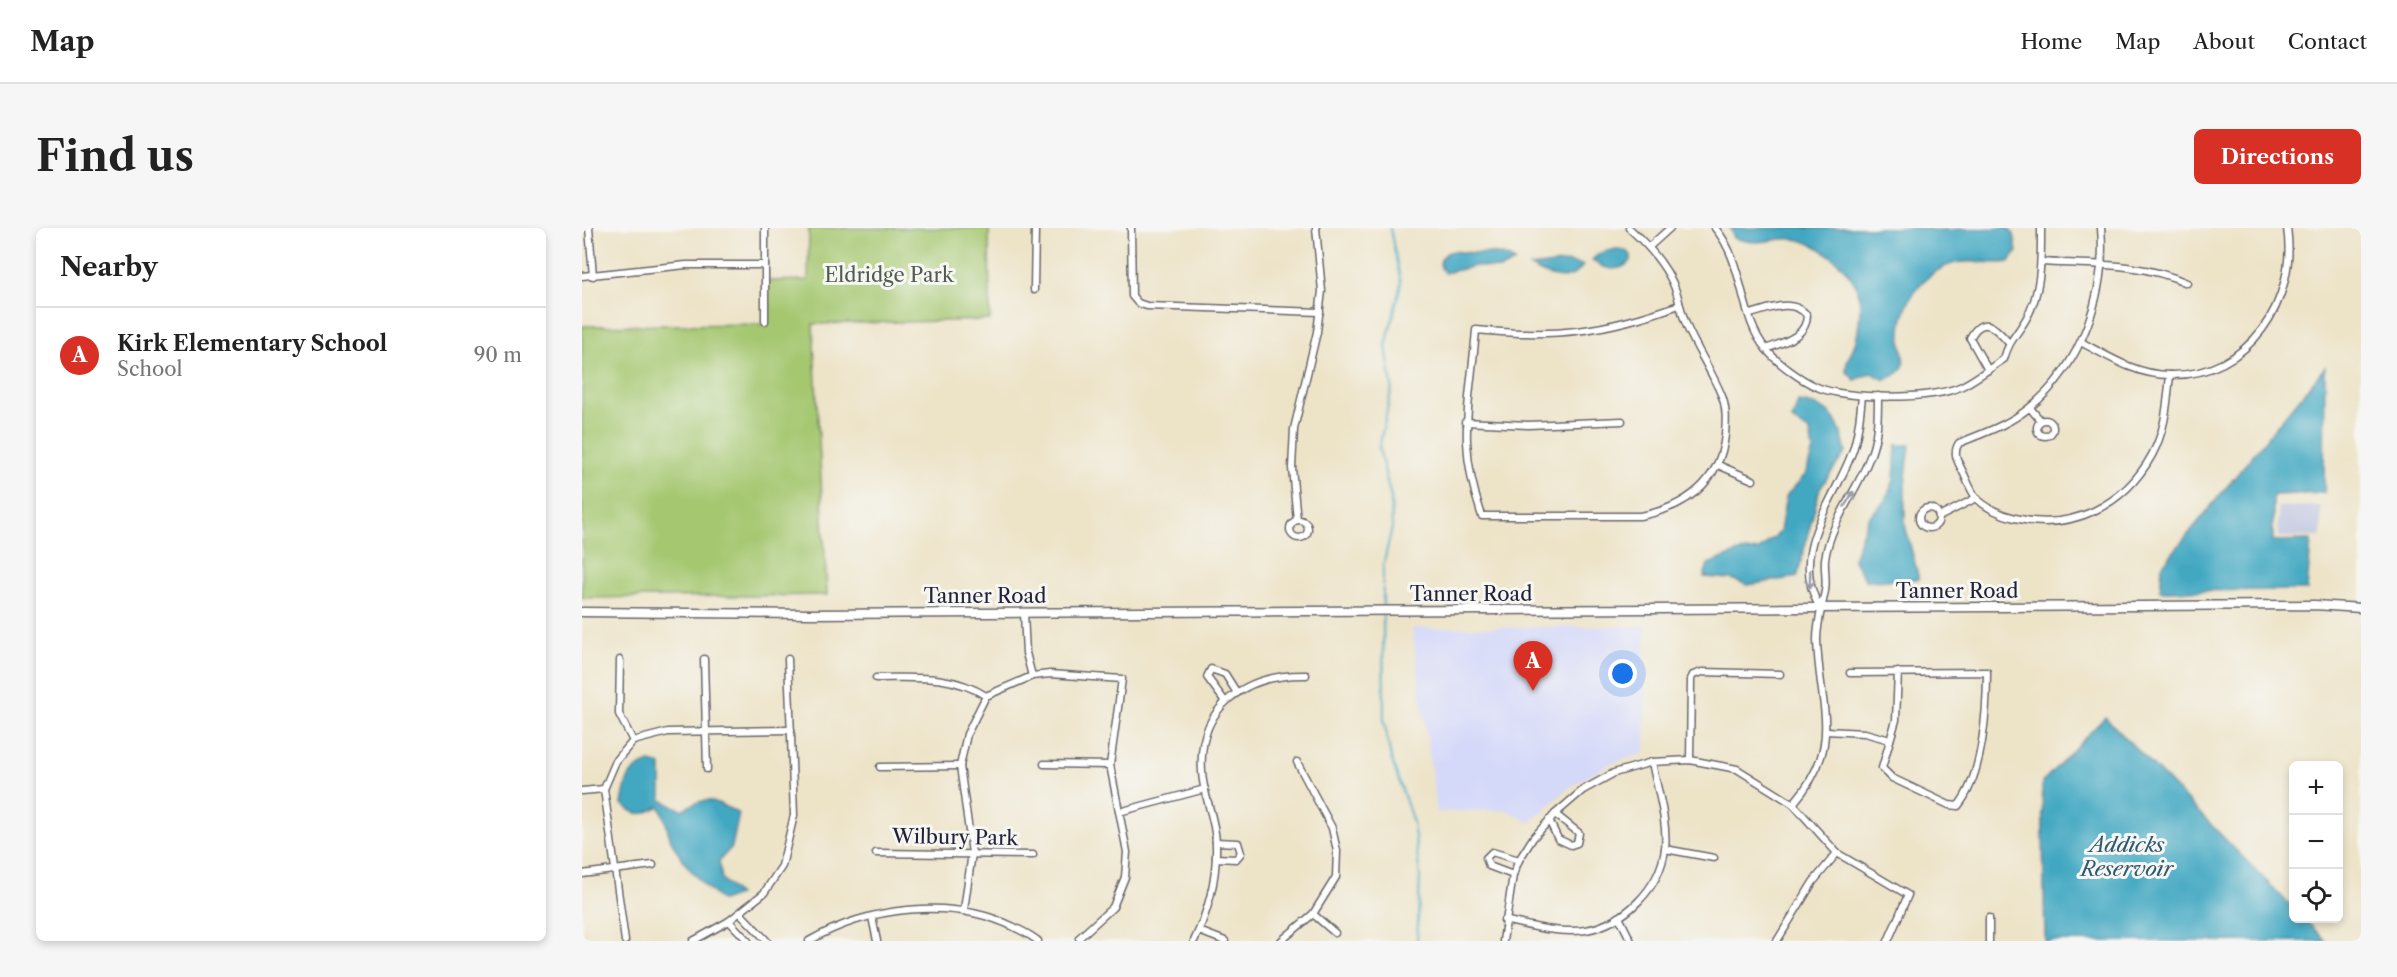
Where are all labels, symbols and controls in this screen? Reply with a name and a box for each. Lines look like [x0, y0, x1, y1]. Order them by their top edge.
text: Map [30, 24, 94, 58]
text: Home [2021, 29, 2082, 54]
text: Map [2115, 29, 2160, 54]
text: About [2193, 29, 2255, 54]
text: Contact [2288, 29, 2367, 54]
button: Directions [2194, 129, 2361, 184]
text: Find us [36, 130, 194, 182]
text: Nearby [60, 251, 158, 283]
park label: Eldridge Park [824, 263, 955, 287]
text: Kirk Elementary School [117, 330, 387, 357]
text: A [72, 343, 87, 367]
text: 90 m [474, 343, 522, 367]
text: School [117, 357, 182, 381]
one-way arrow [1843, 491, 1855, 508]
one-way arrow [1804, 569, 1816, 589]
street label: Tanner Road [1896, 579, 2018, 603]
street label: Tanner Road [1410, 582, 1532, 606]
street label: Tanner Road [924, 584, 1046, 608]
pin: A [1514, 642, 1552, 691]
your location [1608, 659, 1637, 688]
map controls [2289, 761, 2343, 923]
button: + [2289, 761, 2343, 815]
button: − [2289, 815, 2343, 869]
street label: Wilbury Park [891, 824, 1020, 850]
water label: Addicks Reservoir [2079, 832, 2174, 881]
button: locate [2289, 869, 2343, 923]

